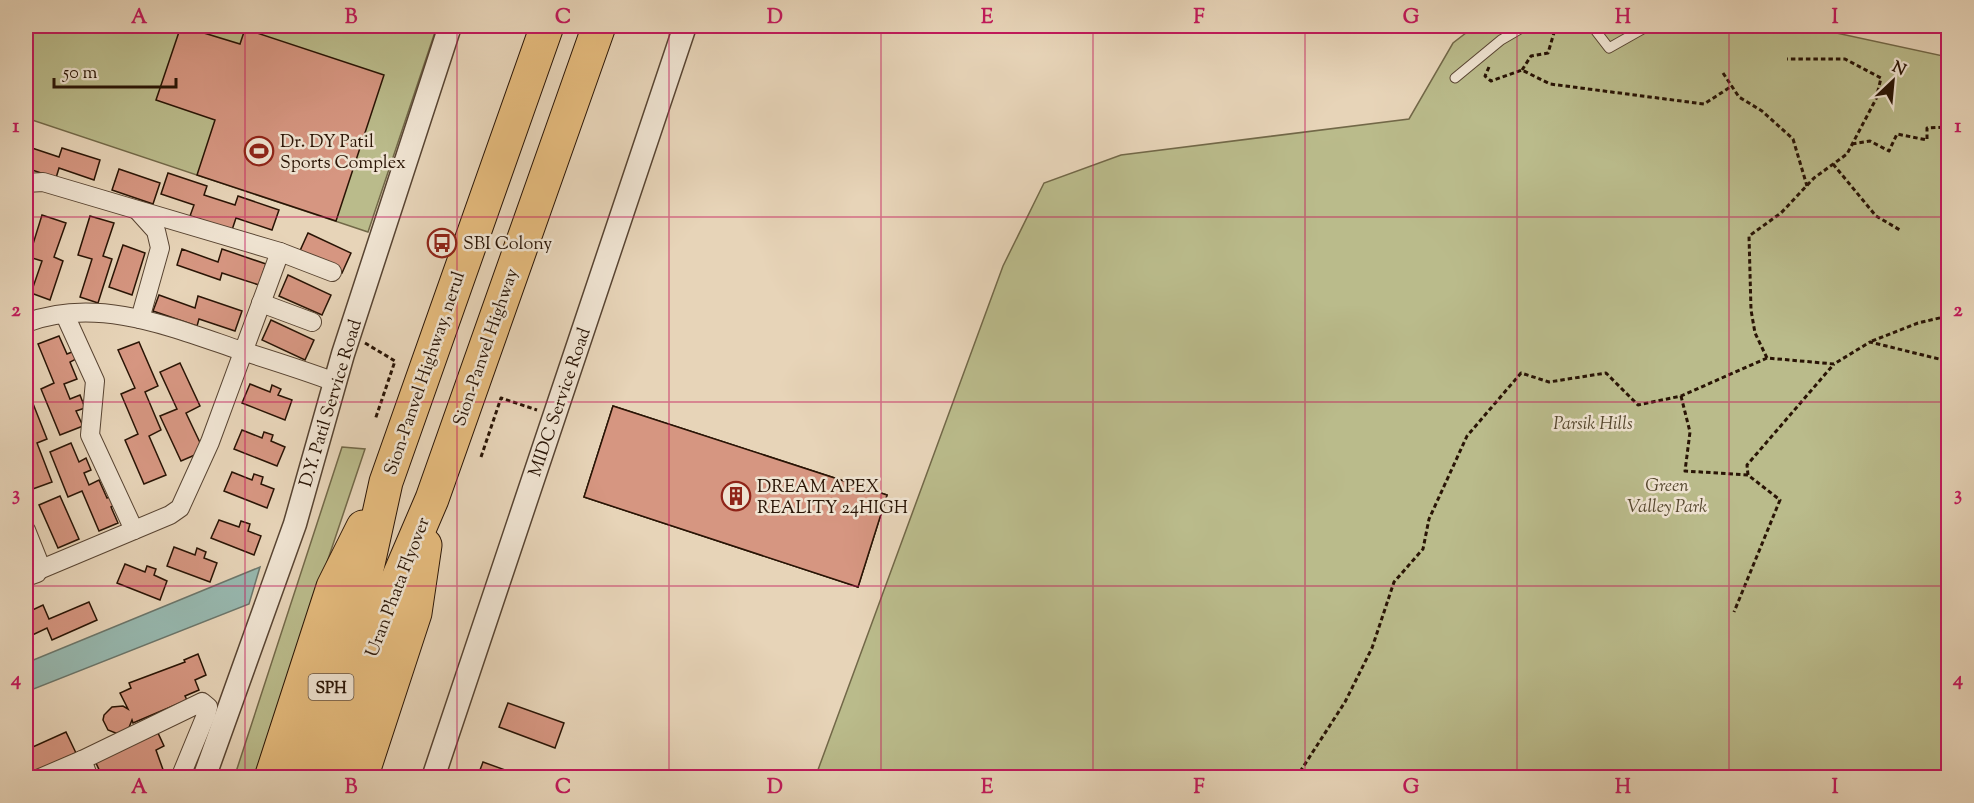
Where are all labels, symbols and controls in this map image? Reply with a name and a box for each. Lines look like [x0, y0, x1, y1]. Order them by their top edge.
text: A [131, 4, 148, 33]
text: B [345, 4, 358, 33]
text: C [555, 4, 571, 33]
text: D [767, 4, 783, 33]
text: E [981, 4, 994, 33]
text: F [1193, 4, 1205, 33]
text: G [1403, 4, 1420, 33]
text: H [1615, 4, 1631, 33]
text: I [1832, 4, 1839, 33]
scale bar [54, 51, 176, 89]
north arrow [1863, 51, 1923, 111]
text: N [1888, 57, 1909, 83]
text: 50 m [62, 61, 98, 87]
text: 1 [13, 113, 20, 142]
text: 1 [1955, 113, 1962, 142]
place label: Dr. DY Patil Sports Complex [280, 130, 406, 177]
sports icon: Dr. DY Patil Sports Complex [243, 135, 275, 167]
bus stop icon: SBI Colony [426, 227, 458, 259]
place label: SBI Colony [463, 232, 552, 258]
street label: Sion-Panvel Highway [448, 265, 526, 430]
street label: Sion-Panvel Highway, nerul [379, 268, 473, 479]
text: 2 [11, 297, 21, 326]
text: 2 [1953, 297, 1963, 326]
street label: D.Y. Patil Service Road [294, 317, 370, 491]
street label: MIDC Service Road [523, 325, 599, 481]
park label: Parsik Hills [1553, 412, 1633, 438]
park label: Green Valley Park [1627, 474, 1707, 521]
place label: DREAM APEX REALITY 24HIGH [757, 475, 908, 522]
building icon: DREAM APEX REALITY 24HIGH [720, 480, 752, 512]
text: 3 [12, 481, 20, 510]
text: 3 [1954, 481, 1962, 510]
street label: Uran Phata Flyover [360, 514, 438, 662]
text: 4 [10, 666, 21, 695]
text: 4 [1952, 666, 1963, 695]
road number: SPH [308, 674, 354, 700]
text: A [131, 774, 148, 803]
text: B [345, 774, 358, 803]
text: C [555, 774, 571, 803]
text: D [767, 774, 783, 803]
text: E [981, 774, 994, 803]
text: F [1193, 774, 1205, 803]
text: G [1403, 774, 1420, 803]
text: H [1615, 774, 1631, 803]
text: I [1832, 774, 1839, 803]

